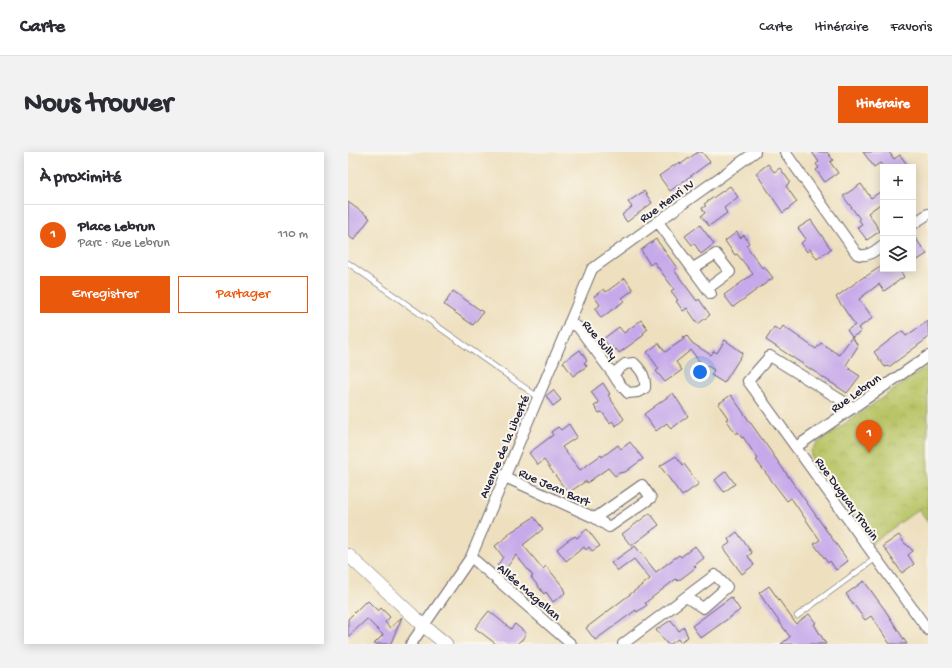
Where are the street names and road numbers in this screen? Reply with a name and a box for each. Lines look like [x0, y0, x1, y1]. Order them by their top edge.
street label: Rue Henri IV [637, 177, 698, 227]
street label: Rue Sully [578, 318, 620, 364]
street label: Rue Lebrun [828, 371, 885, 417]
street label: Avenue de la Liberté [477, 393, 534, 501]
street label: Rue Duguay Trouin [811, 455, 882, 545]
street label: Rue Jean Bart [516, 466, 594, 511]
street label: Allée Magellan [493, 561, 564, 625]

